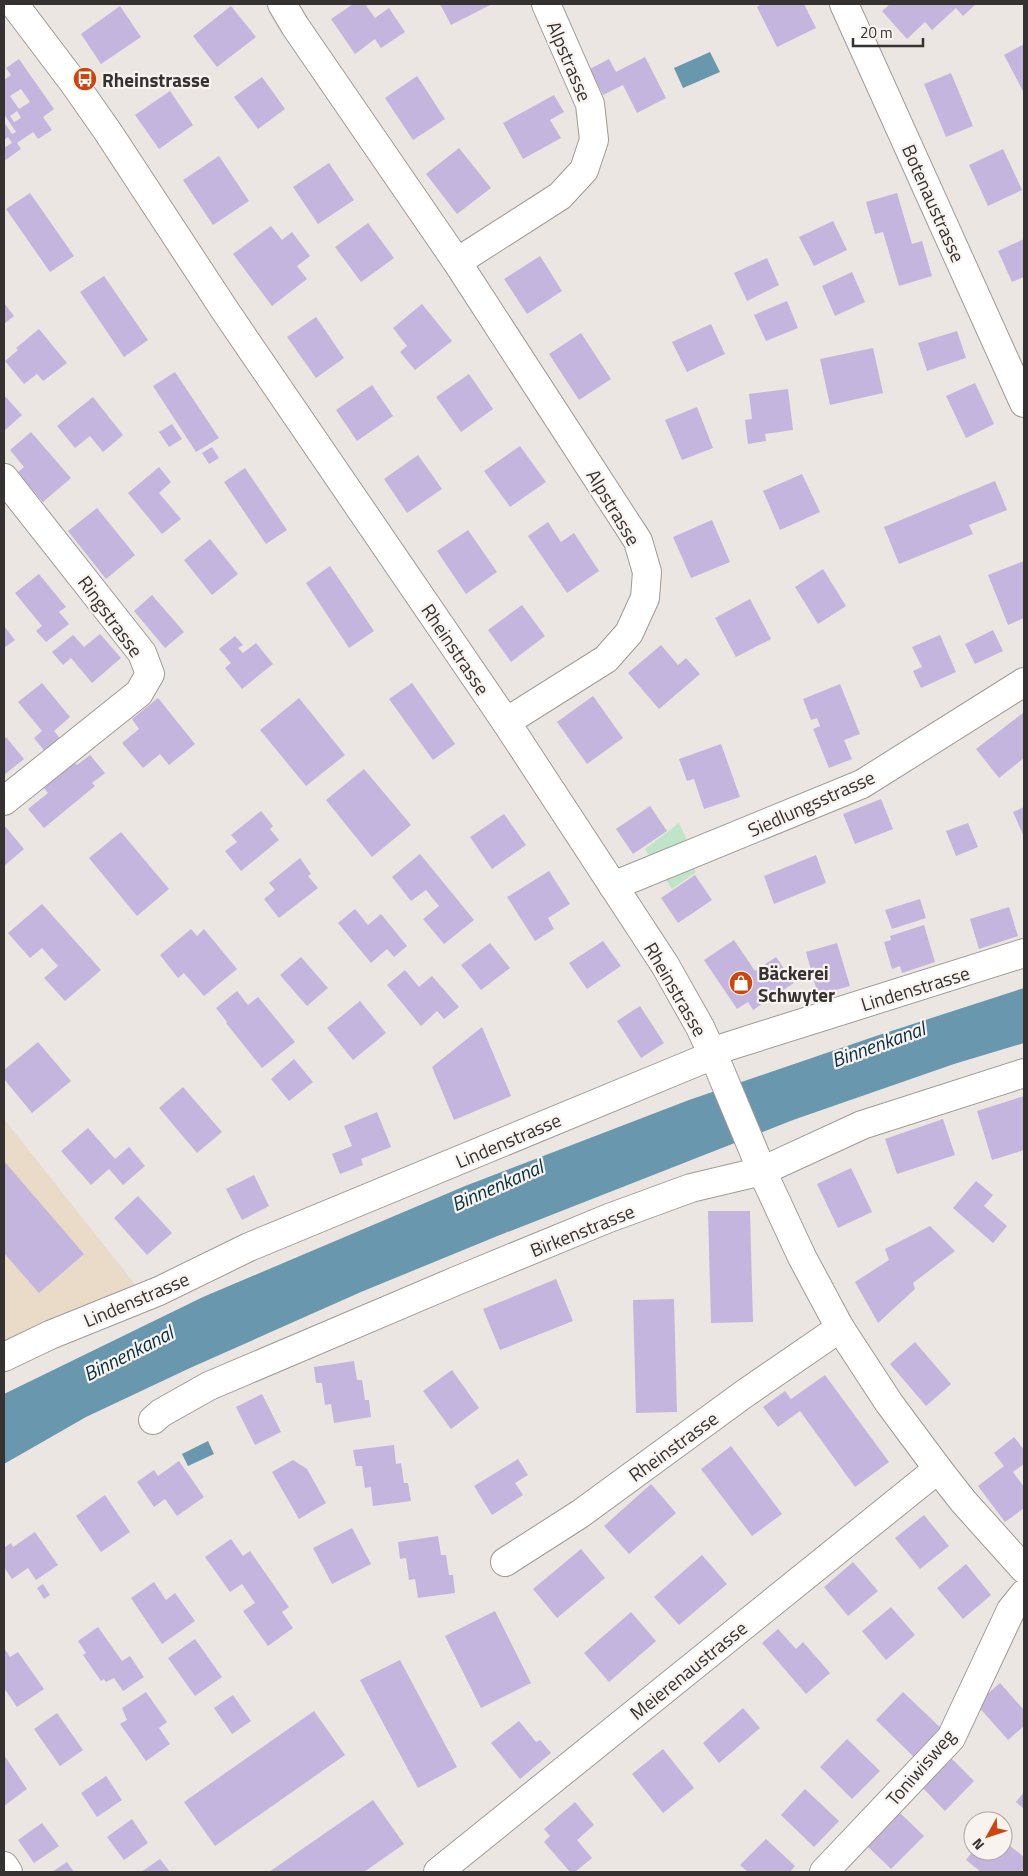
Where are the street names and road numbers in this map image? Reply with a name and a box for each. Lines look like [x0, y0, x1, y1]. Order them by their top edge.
street label: Alpstrasse [540, 16, 600, 106]
street label: Botenaustrasse [895, 139, 973, 267]
street label: Alpstrasse [580, 463, 648, 551]
street label: Ringstrasse [71, 569, 151, 663]
street label: Rheinstrasse [415, 597, 497, 701]
street label: Siedlungsstrasse [743, 762, 879, 844]
street label: Rheinstrasse [637, 936, 715, 1042]
street label: Lindenstrasse [857, 958, 973, 1018]
street label: Lindenstrasse [451, 1105, 565, 1175]
street label: Birkenstrasse [526, 1196, 638, 1264]
street label: Lindenstrasse [79, 1264, 193, 1334]
street label: Rheinstrasse [622, 1403, 724, 1489]
street label: Meierenaustrasse [623, 1613, 753, 1727]
street label: Toniwisweg [878, 1722, 962, 1812]

